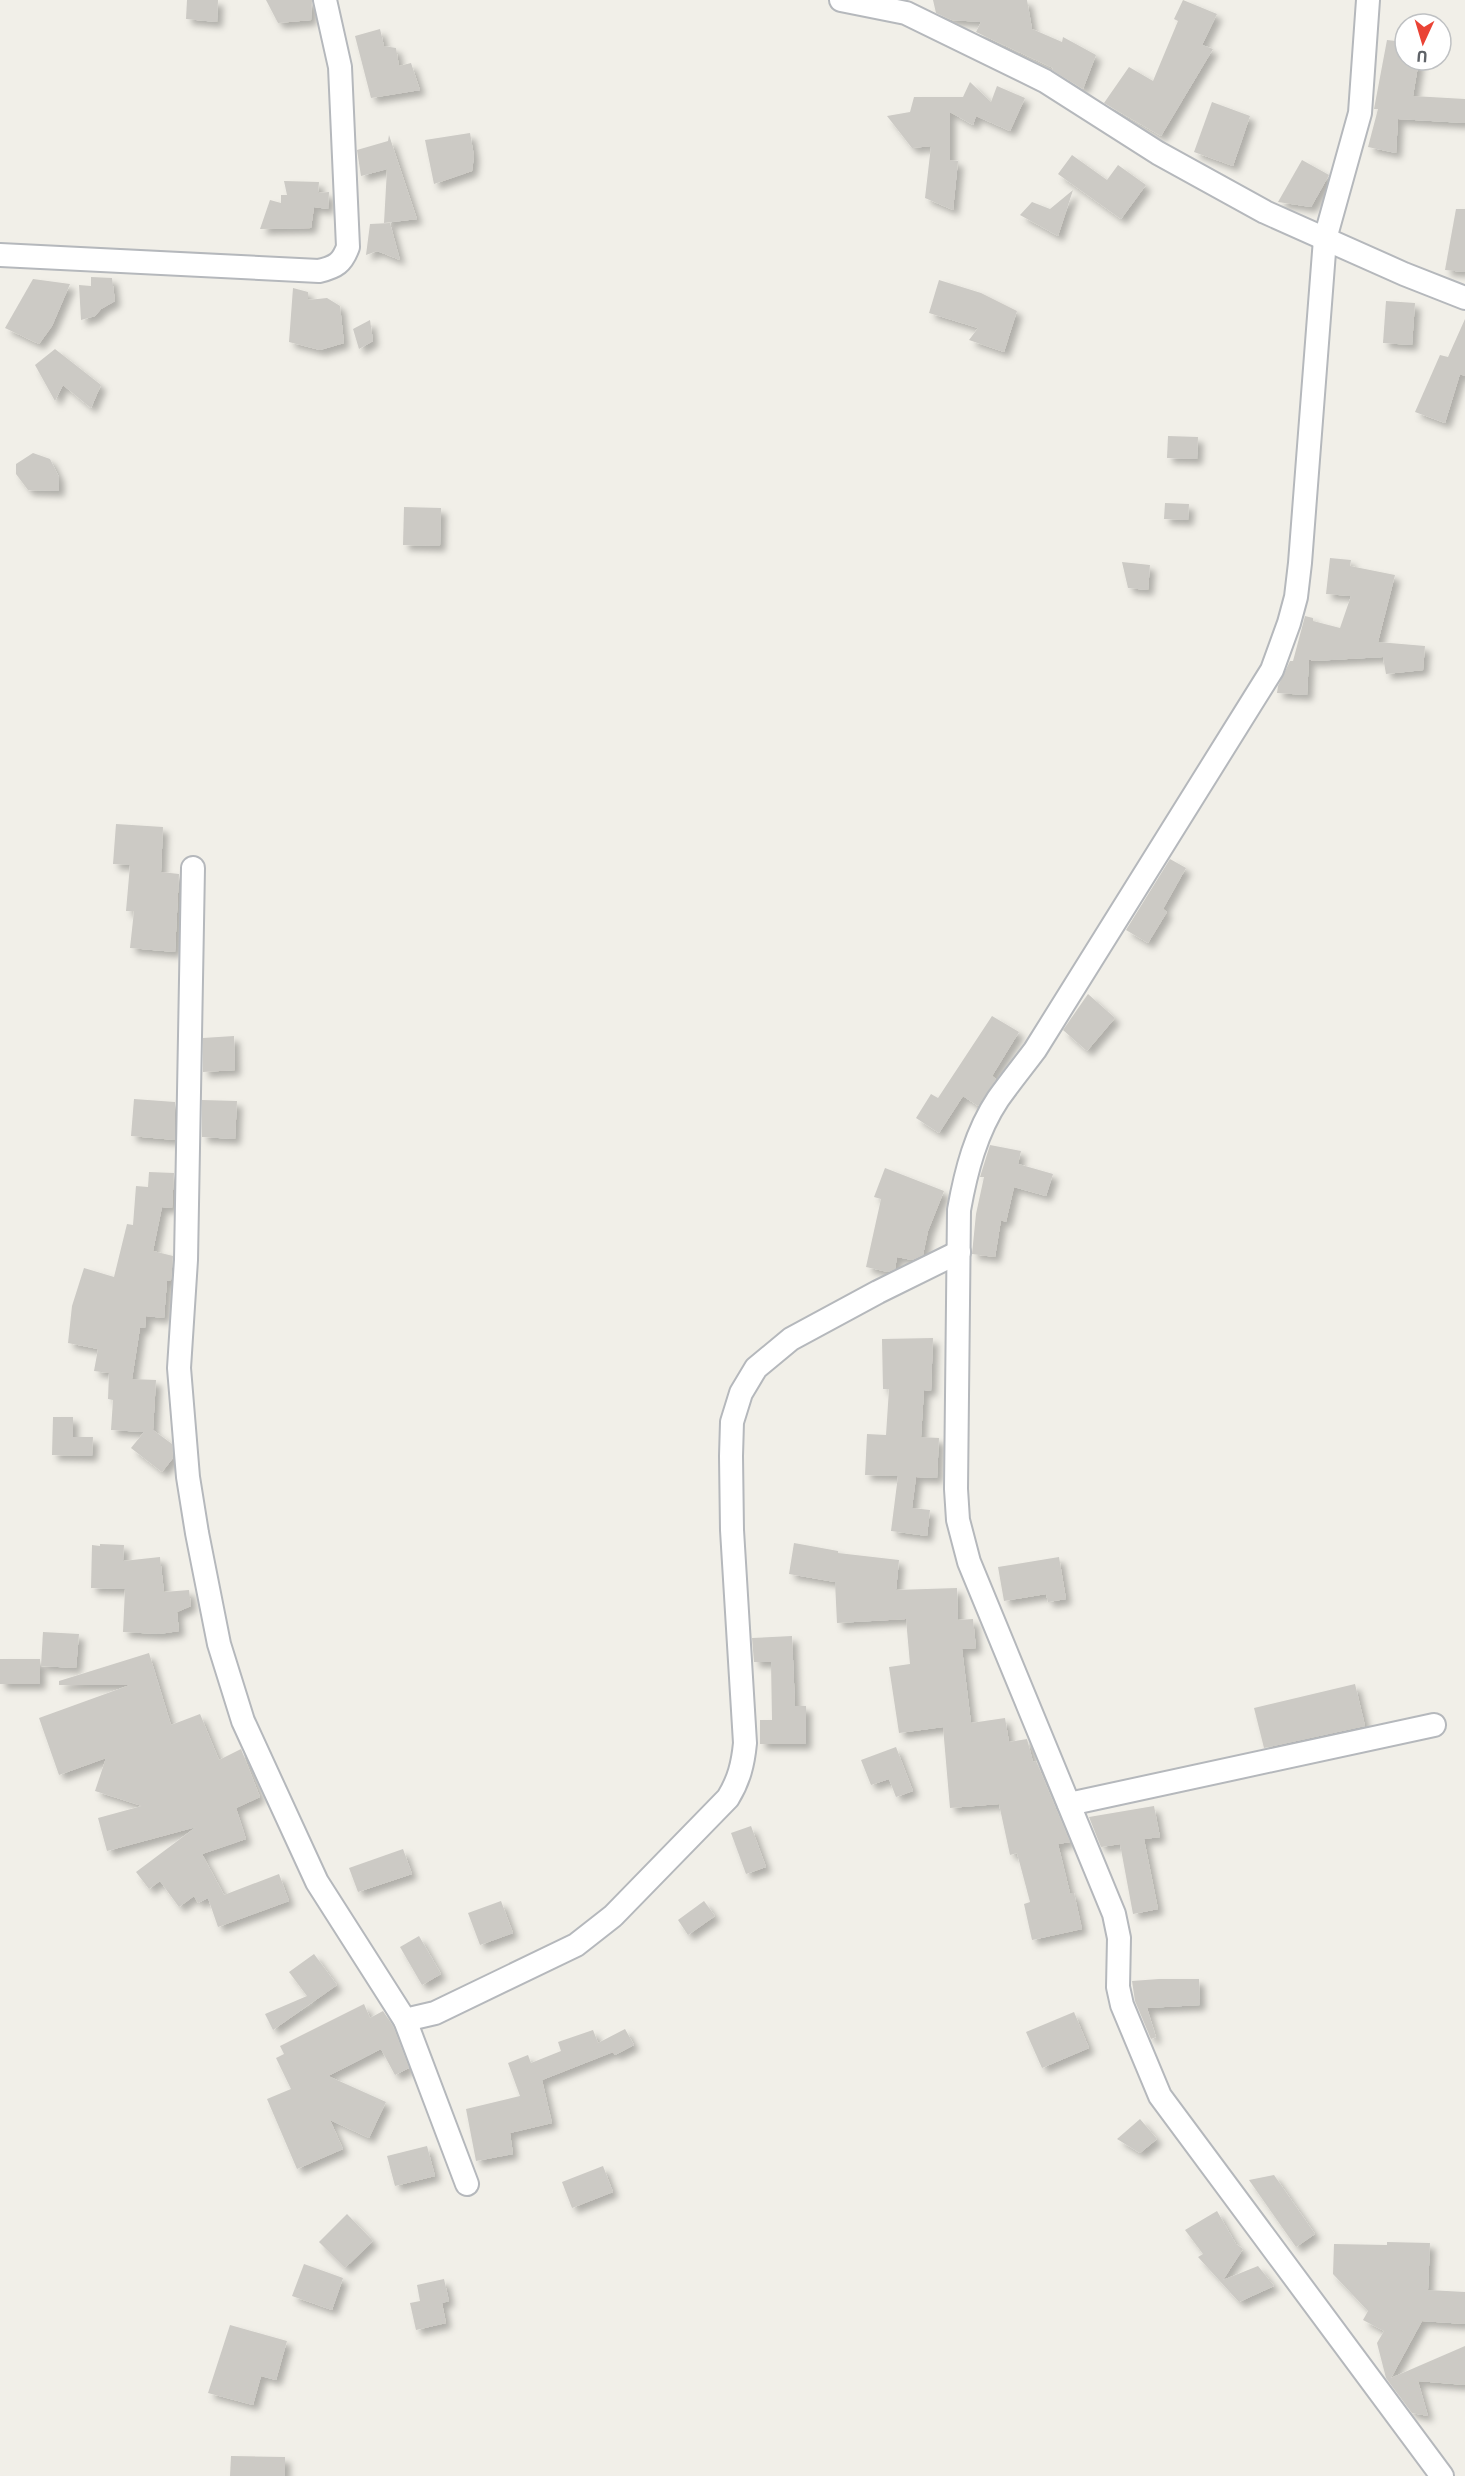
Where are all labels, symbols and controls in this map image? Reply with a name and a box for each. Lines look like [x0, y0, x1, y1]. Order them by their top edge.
north arrow [1393, 12, 1453, 72]
text: U [1416, 47, 1428, 67]

